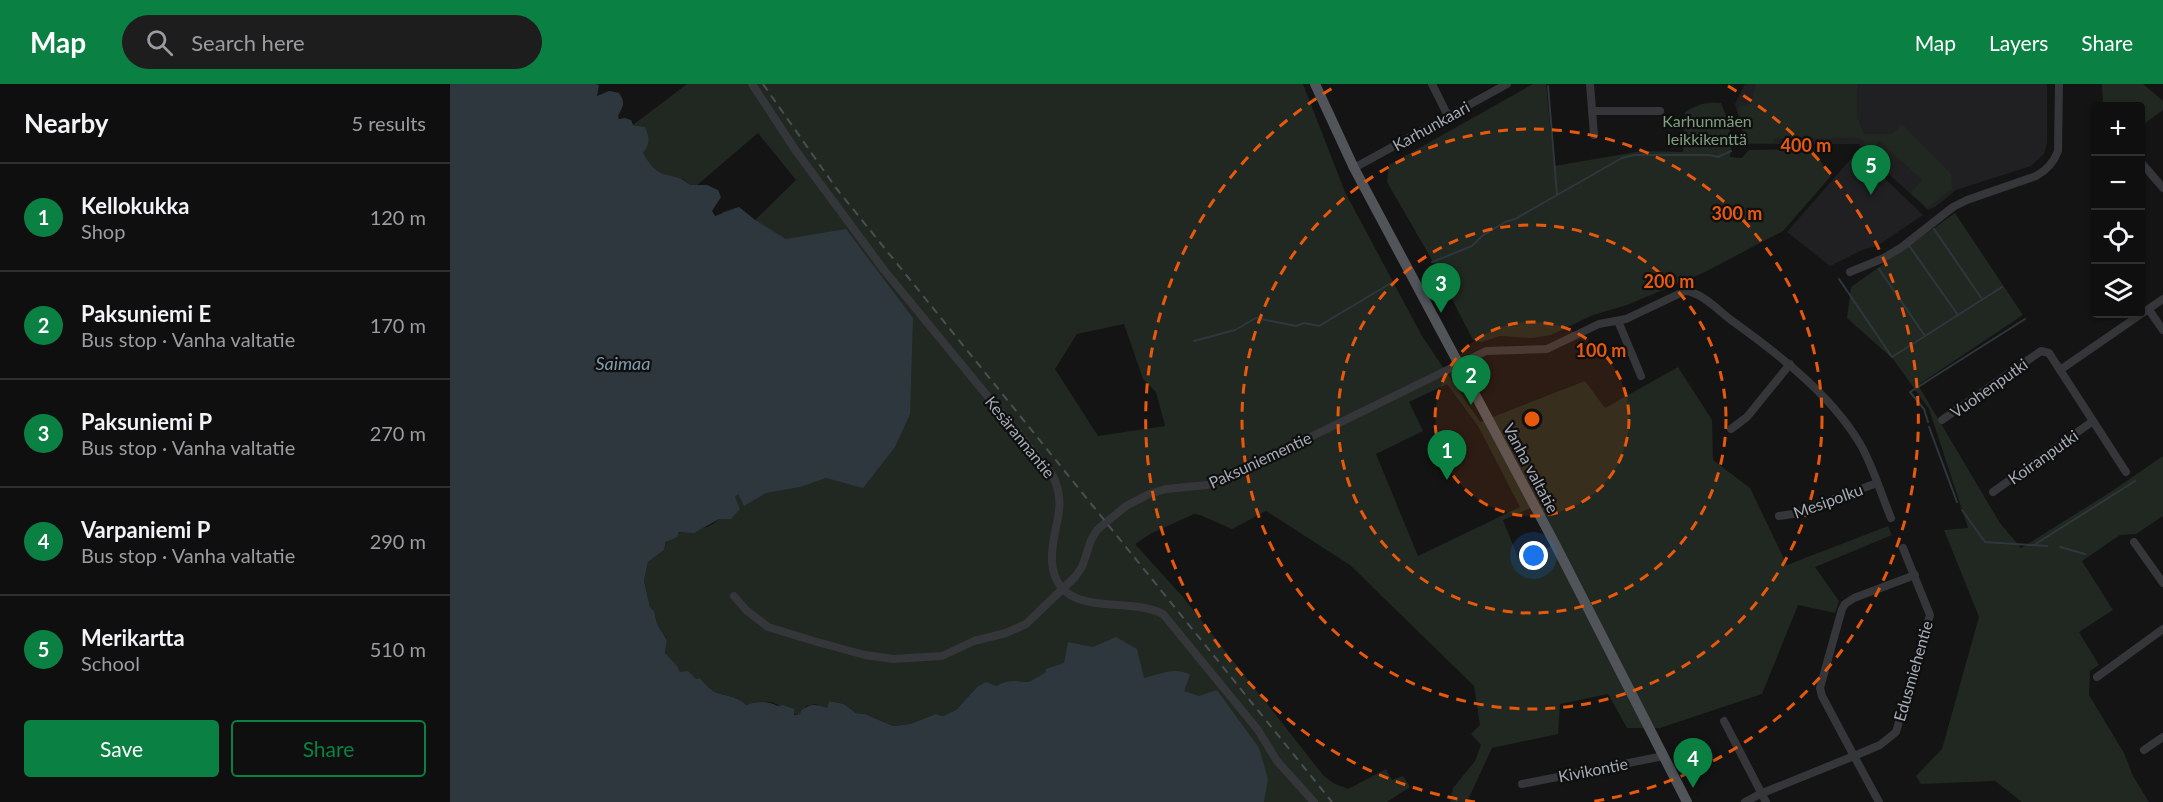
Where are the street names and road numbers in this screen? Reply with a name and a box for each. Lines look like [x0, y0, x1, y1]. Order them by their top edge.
street label: Karhunkaari [1389, 97, 1472, 154]
street label: Vuohenputki [1946, 354, 2031, 421]
street label: Kesärannantie [982, 392, 1059, 481]
street label: Vanha valtatie [1500, 420, 1563, 516]
street label: Koiranputki [2004, 426, 2081, 488]
street label: Paksuniementie [1205, 427, 1314, 492]
street label: Mesipolku [1790, 479, 1865, 522]
street label: Edusmiehentie [1889, 618, 1936, 723]
street label: Kivikontie [1557, 753, 1629, 786]

